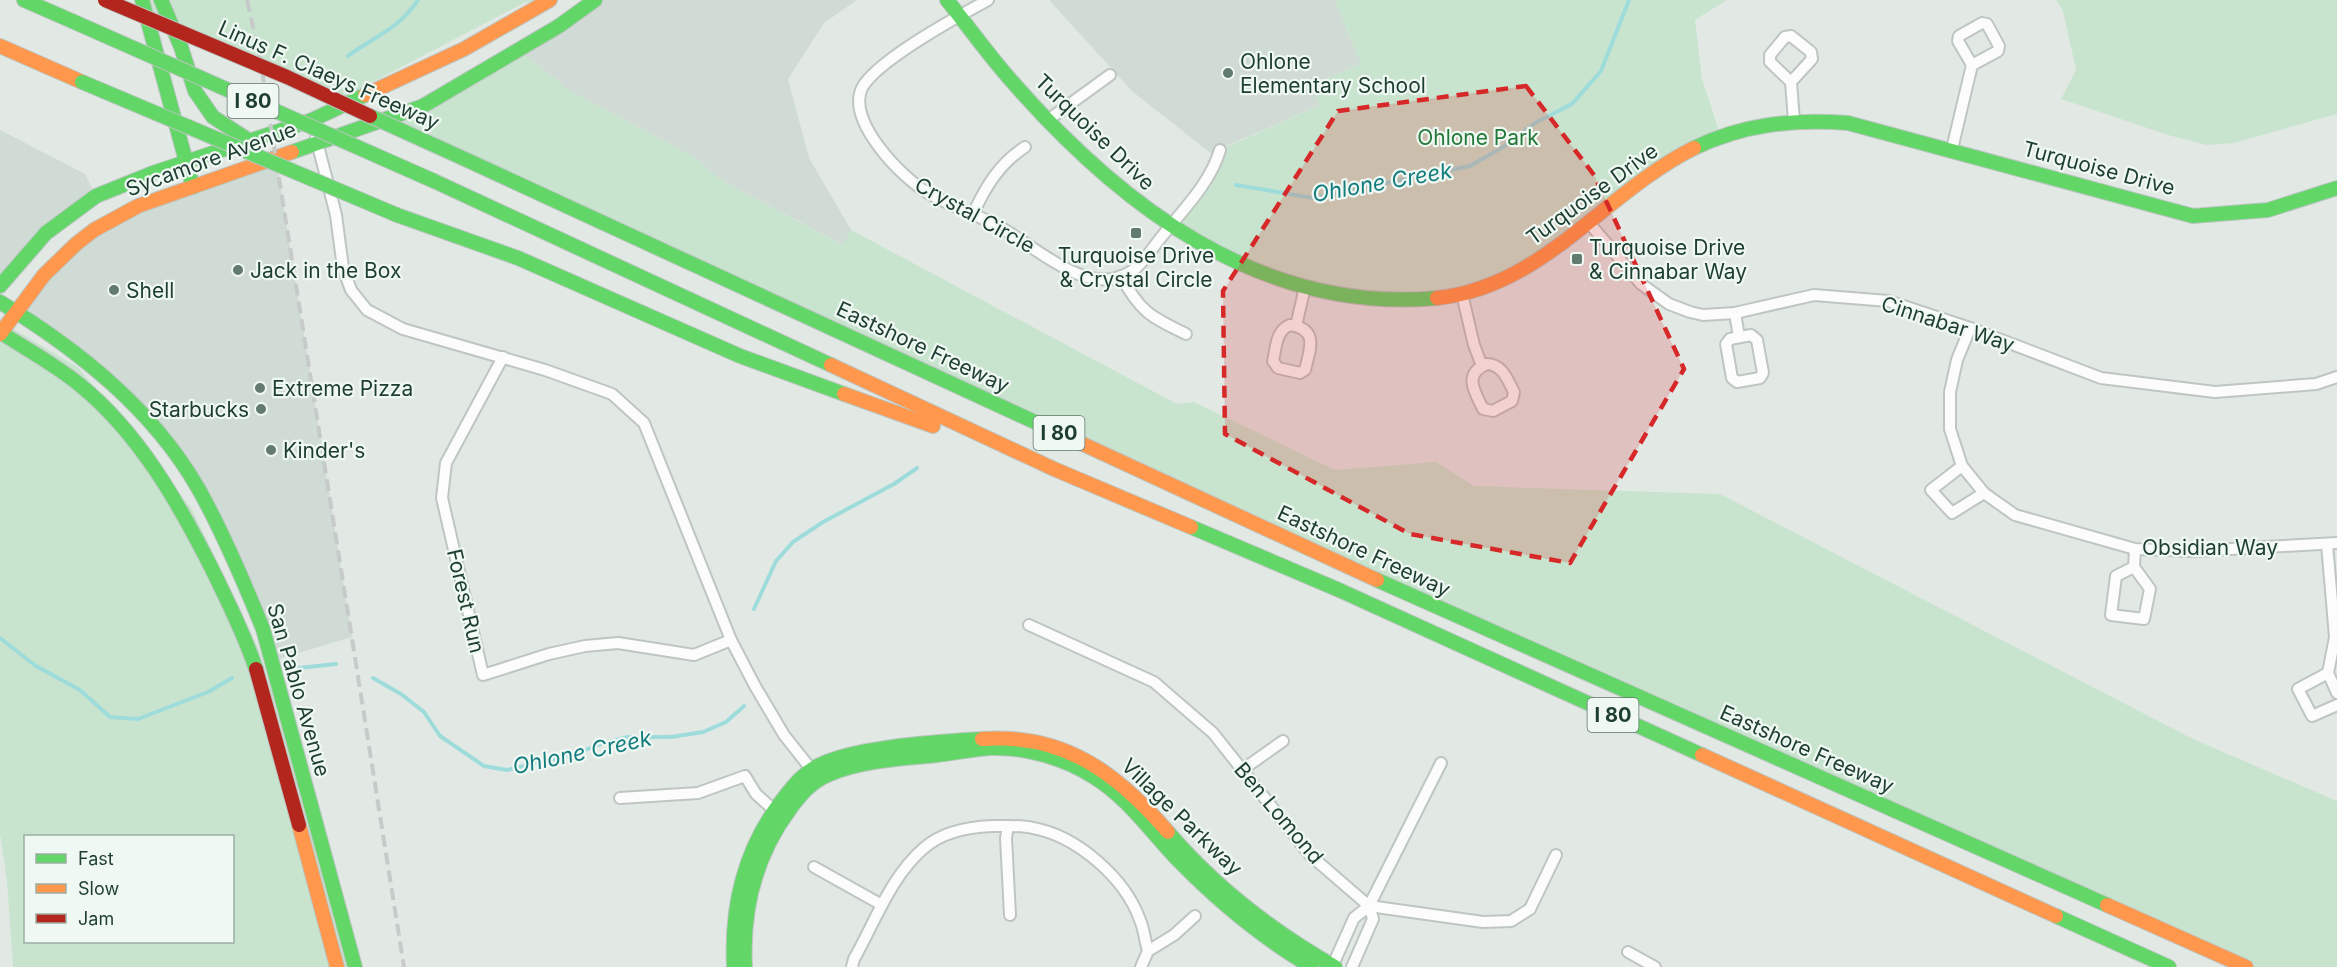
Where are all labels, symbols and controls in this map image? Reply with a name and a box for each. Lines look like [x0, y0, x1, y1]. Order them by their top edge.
street label: Linus F. Claeys Freeway [215, 15, 444, 135]
place label: Ohlone Elementary School [1240, 49, 1426, 98]
marker: Ohlone Elementary School [1221, 66, 1235, 80]
street label: Turquoise Drive [1030, 69, 1160, 195]
road number: I 80 [228, 84, 278, 118]
street label: Sycamore Avenue [122, 117, 300, 201]
park label: Ohlone Park [1417, 125, 1539, 150]
street label: Turquoise Drive [2020, 136, 2178, 200]
street label: Turquoise Drive [1521, 138, 1663, 250]
water label: Ohlone Creek [1310, 157, 1455, 207]
street label: Crystal Circle [911, 172, 1039, 258]
marker: Turquoise Drive & Crystal Circle [1129, 226, 1143, 240]
place label: Turquoise Drive & Cinnabar Way [1589, 235, 1747, 284]
place label: Turquoise Drive & Crystal Circle [1058, 243, 1214, 292]
marker: Turquoise Drive & Cinnabar Way [1570, 252, 1584, 266]
place label: Jack in the Box [250, 258, 401, 283]
marker: Jack in the Box [231, 263, 245, 277]
place label: Shell [126, 278, 174, 303]
marker: Shell [107, 283, 121, 297]
street label: Cinnabar Way [1878, 291, 2018, 357]
street label: Eastshore Freeway [833, 296, 1014, 398]
place label: Extreme Pizza [272, 376, 413, 401]
marker: Extreme Pizza [253, 381, 267, 395]
place label: Starbucks [149, 397, 249, 422]
marker: Starbucks [254, 402, 268, 416]
road number: I 80 [1034, 416, 1084, 450]
place label: Kinder's [283, 438, 365, 463]
marker: Kinder's [264, 443, 278, 457]
street label: Eastshore Freeway [1274, 500, 1455, 602]
street label: Obsidian Way [2142, 535, 2278, 560]
street label: Forest Run [442, 546, 490, 656]
street label: San Pablo Avenue [262, 601, 336, 779]
road number: I 80 [1588, 698, 1638, 732]
street label: Eastshore Freeway [1716, 699, 1898, 799]
water label: Ohlone Creek [510, 724, 655, 779]
street label: Village Parkway [1116, 753, 1248, 881]
street label: Ben Lomond [1229, 757, 1329, 869]
legend [24, 835, 234, 943]
text: Fast [78, 848, 114, 869]
text: Slow [78, 878, 119, 899]
text: Jam [78, 908, 114, 929]

